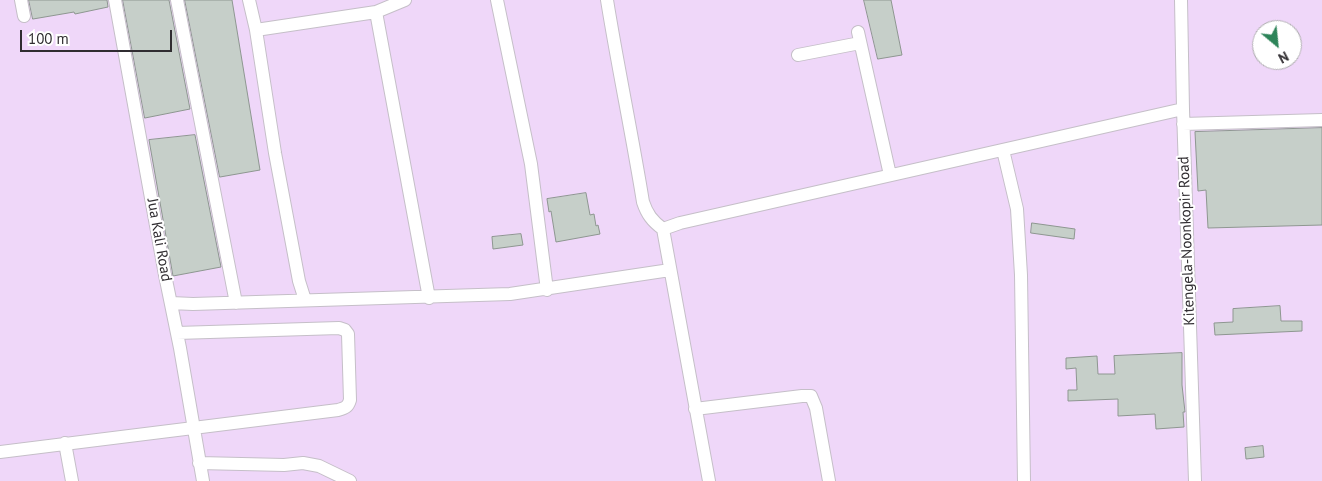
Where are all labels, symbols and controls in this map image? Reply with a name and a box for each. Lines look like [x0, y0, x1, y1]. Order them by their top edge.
scale bar [22, 20, 175, 52]
north arrow [1252, 20, 1302, 70]
text: 100 m [28, 29, 69, 48]
text: N [1275, 47, 1292, 67]
street label: Kitengela-Noonkopir Road [1175, 156, 1199, 326]
street label: Jua Kali Road [143, 197, 175, 283]

